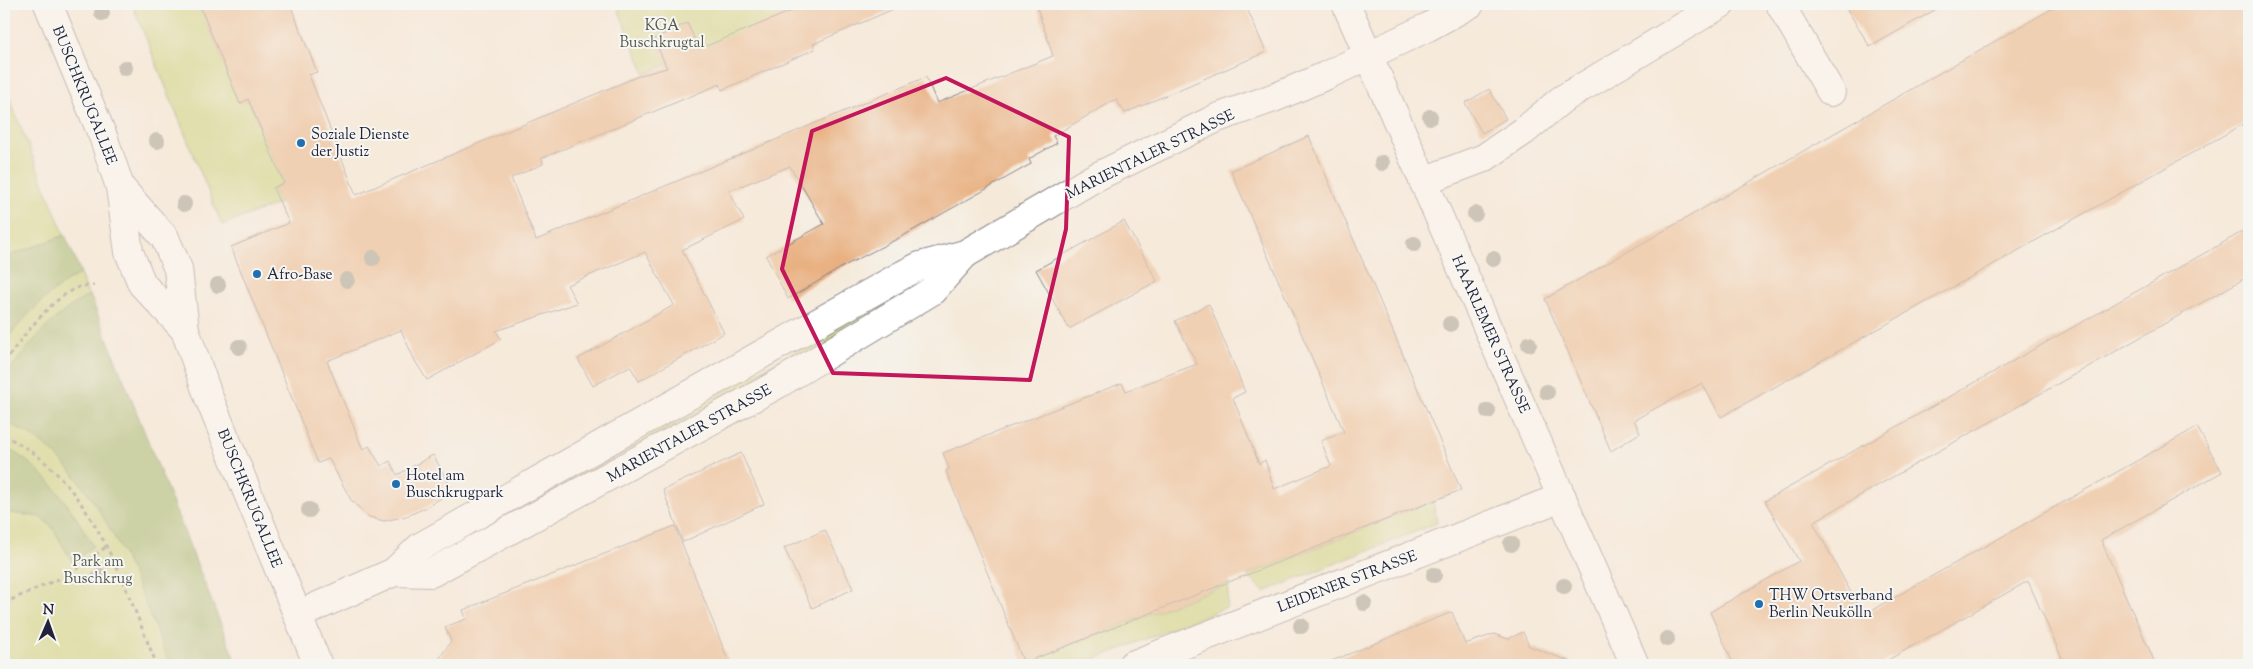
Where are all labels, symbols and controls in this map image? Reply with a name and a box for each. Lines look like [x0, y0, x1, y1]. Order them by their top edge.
park label: KGA Buschkrugtal [619, 16, 705, 54]
street label: BUSCHKRUGALLEE [46, 23, 121, 168]
street label: MARIENTALER STRASSE [1063, 105, 1239, 205]
place label: Soziale Dienste der Justiz [311, 125, 409, 163]
marker: Soziale Dienste der Justiz [295, 137, 307, 149]
street label: HAARLEMER STRASSE [1445, 252, 1534, 417]
place label: Afro-Base [267, 265, 333, 286]
marker: Afro-Base [251, 268, 263, 280]
street label: MARIENTALER STRASSE [604, 380, 776, 488]
street label: BUSCHKRUGALLEE [211, 426, 286, 571]
place label: Hotel am Buschkrugpark [406, 466, 504, 504]
marker: Hotel am Buschkrugpark [390, 478, 402, 490]
street label: LEIDENER STRASSE [1275, 546, 1420, 619]
park label: Park am Buschkrug [64, 552, 132, 590]
place label: THW Ortsverband Berlin Neukölln [1769, 586, 1893, 624]
north arrow [22, 596, 72, 646]
marker: THW Ortsverband Berlin Neukölln [1753, 598, 1765, 610]
text: N [42, 601, 54, 621]

